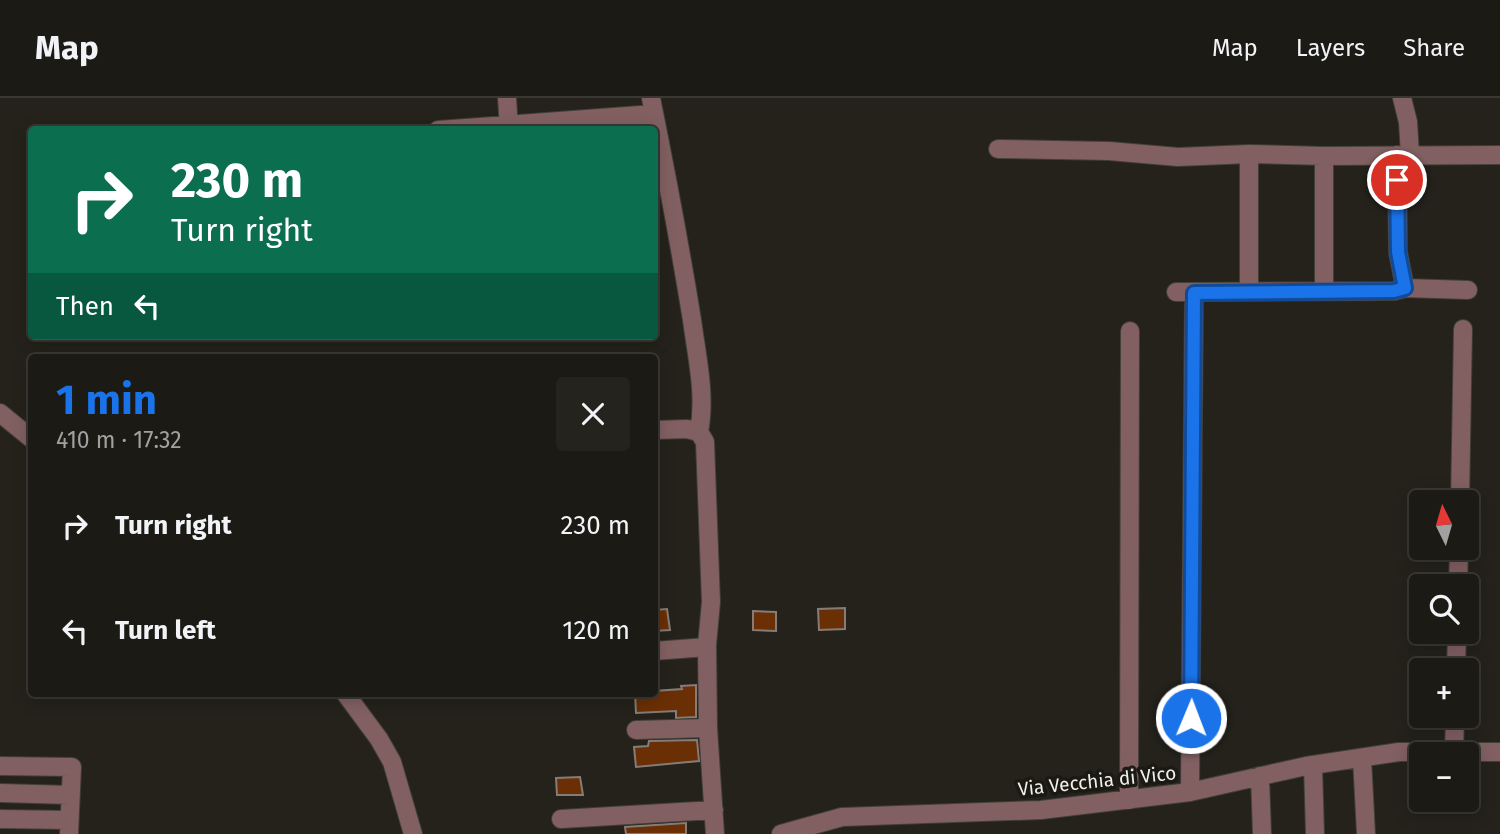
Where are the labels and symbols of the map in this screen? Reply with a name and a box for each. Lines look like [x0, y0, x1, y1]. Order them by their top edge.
pin [1367, 150, 1427, 210]
north arrow [1409, 490, 1479, 560]
position arrow [1154, 681, 1228, 755]
street label: Via Vecchia di Vico [1017, 761, 1177, 801]

